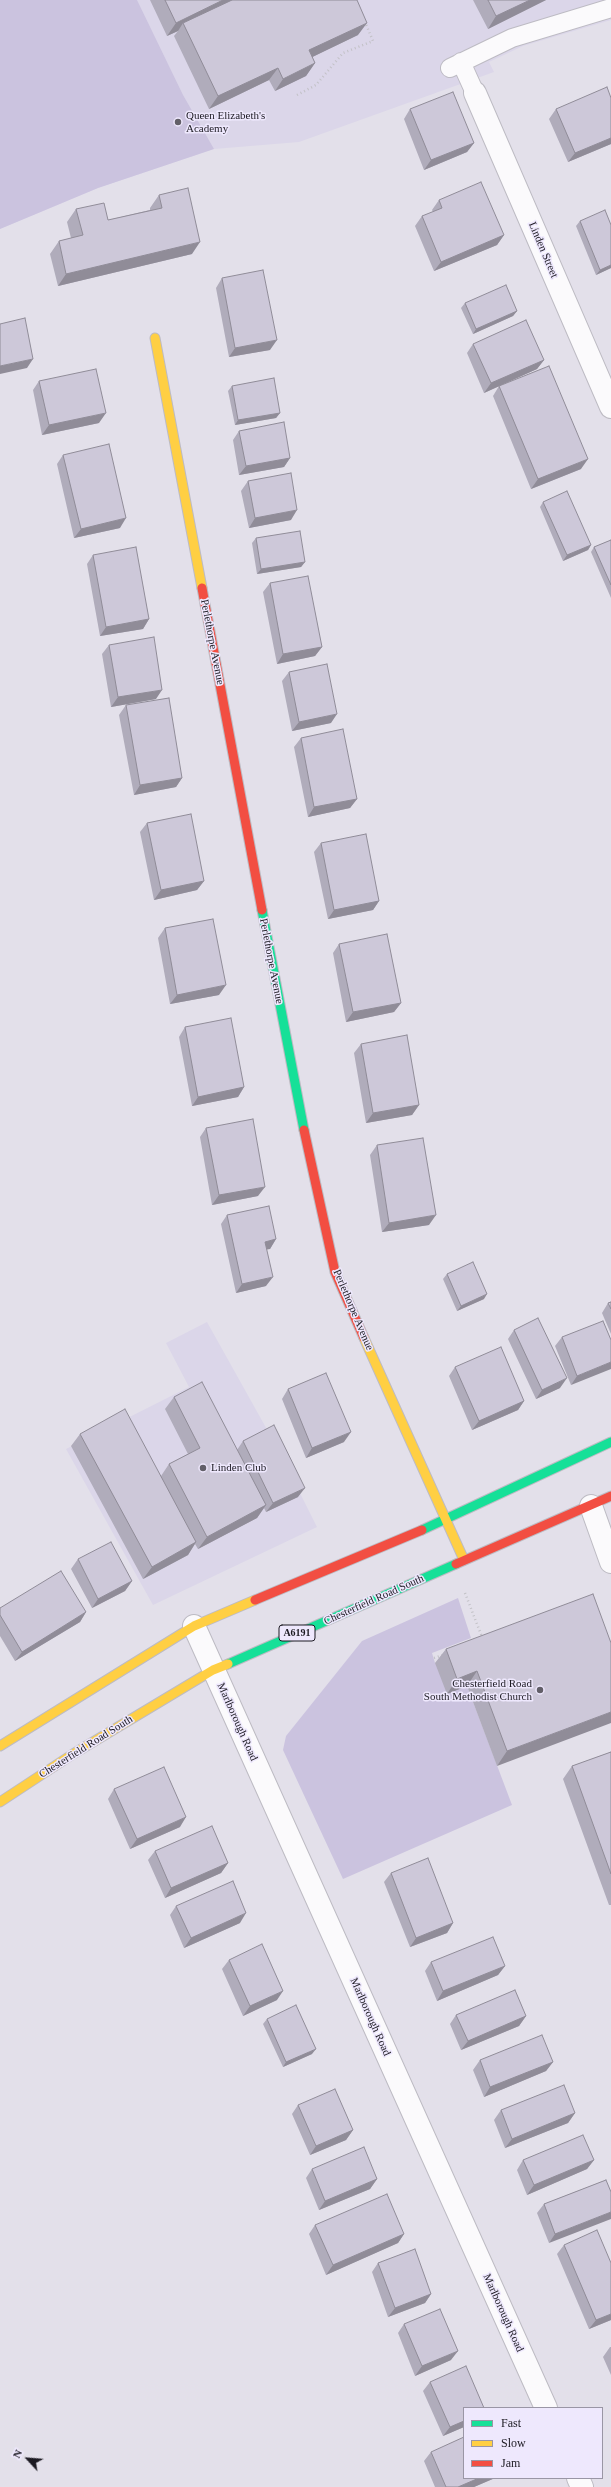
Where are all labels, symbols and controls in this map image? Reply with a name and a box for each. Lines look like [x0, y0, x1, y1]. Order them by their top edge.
place label: Queen Elizabeth's Academy [186, 109, 265, 135]
marker: Queen Elizabeth's Academy [173, 117, 183, 127]
street label: Linden Street [525, 220, 561, 280]
street label: Perlethorpe Avenue [197, 598, 227, 686]
street label: Perlethorpe Avenue [256, 917, 286, 1005]
street label: Perlethorpe Avenue [330, 1267, 376, 1353]
place label: Linden Club [211, 1461, 266, 1475]
marker: Linden Club [198, 1463, 208, 1473]
street label: Chesterfield Road South [322, 1572, 426, 1628]
road number: A6191 [279, 1625, 315, 1641]
place label: Chesterfield Road South Methodist Church [424, 1677, 532, 1703]
street label: Marlborough Road [214, 1681, 260, 1763]
marker: Chesterfield Road South Methodist Church [535, 1685, 545, 1695]
street label: Chesterfield Road South [37, 1713, 135, 1781]
street label: Marlborough Road [347, 1976, 393, 2058]
street label: Marlborough Road [480, 2272, 526, 2354]
legend [463, 2407, 603, 2479]
text: Fast [501, 2416, 521, 2430]
text: Slow [501, 2436, 526, 2450]
north arrow [8, 2439, 48, 2479]
text: N [10, 2448, 24, 2460]
text: Jam [501, 2456, 520, 2470]

